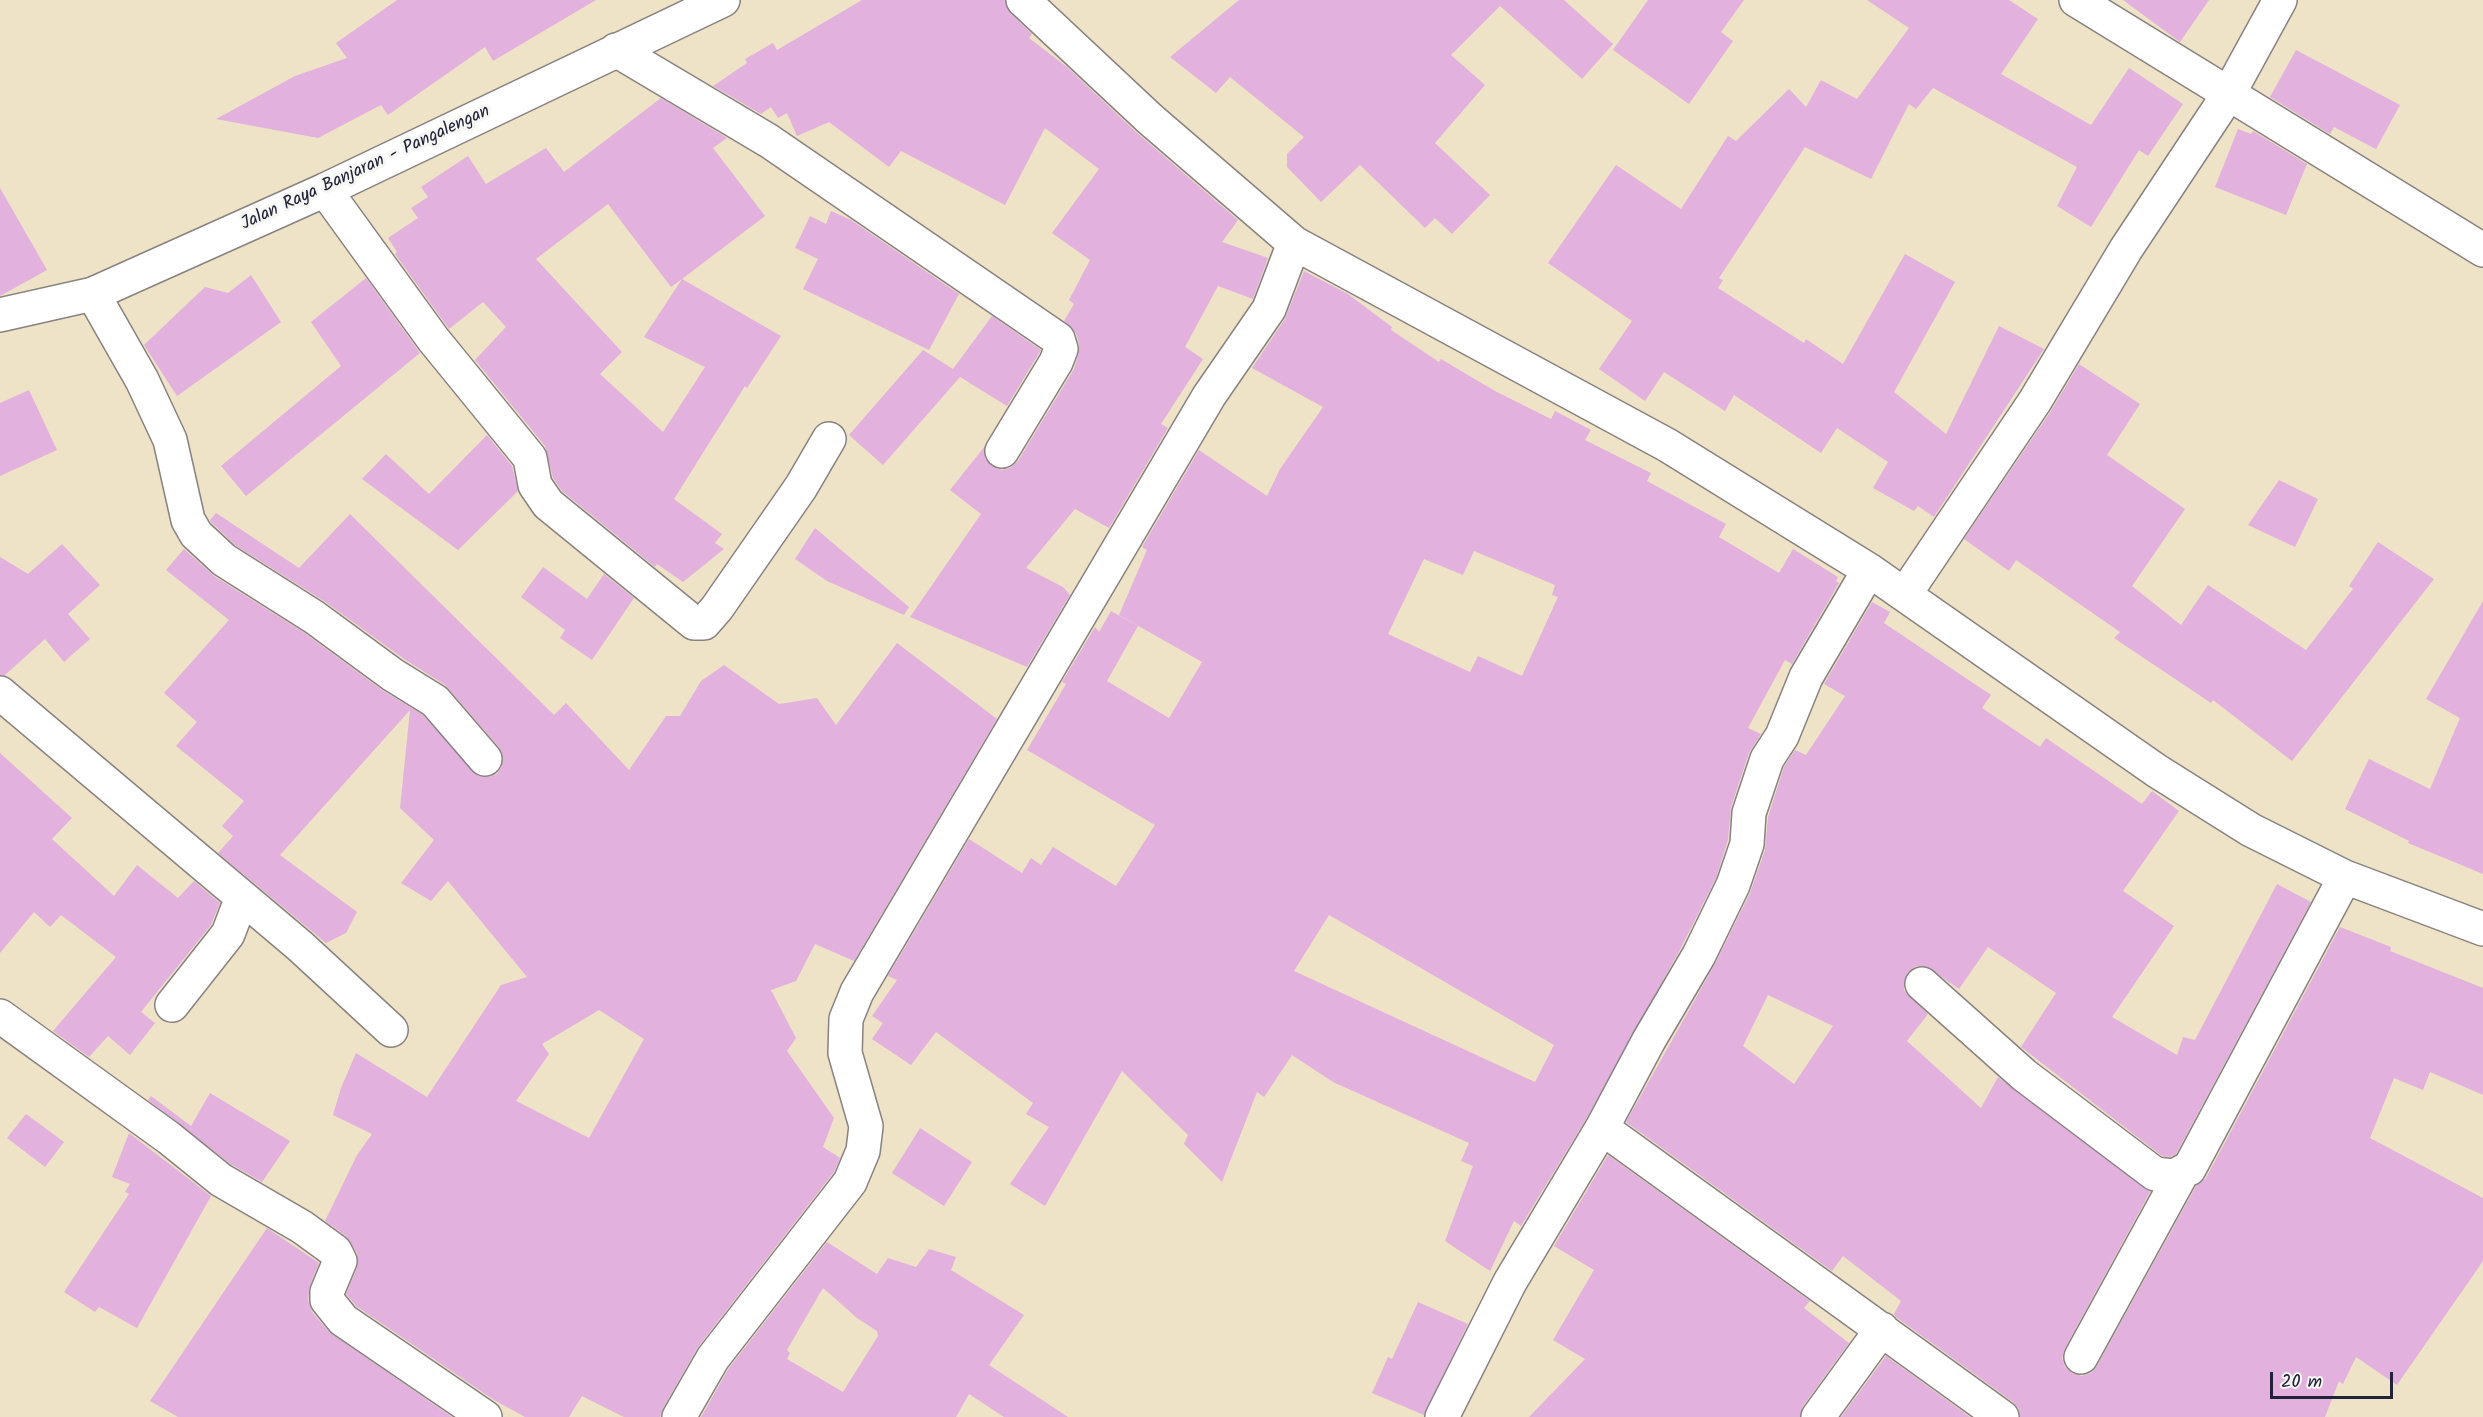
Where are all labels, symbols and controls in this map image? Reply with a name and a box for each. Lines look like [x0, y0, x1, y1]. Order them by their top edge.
street label: Jalan Raya Banjaran - Pangalengan [238, 102, 494, 236]
scale bar [2273, 1360, 2396, 1398]
text: 20 m [2281, 1368, 2322, 1397]

